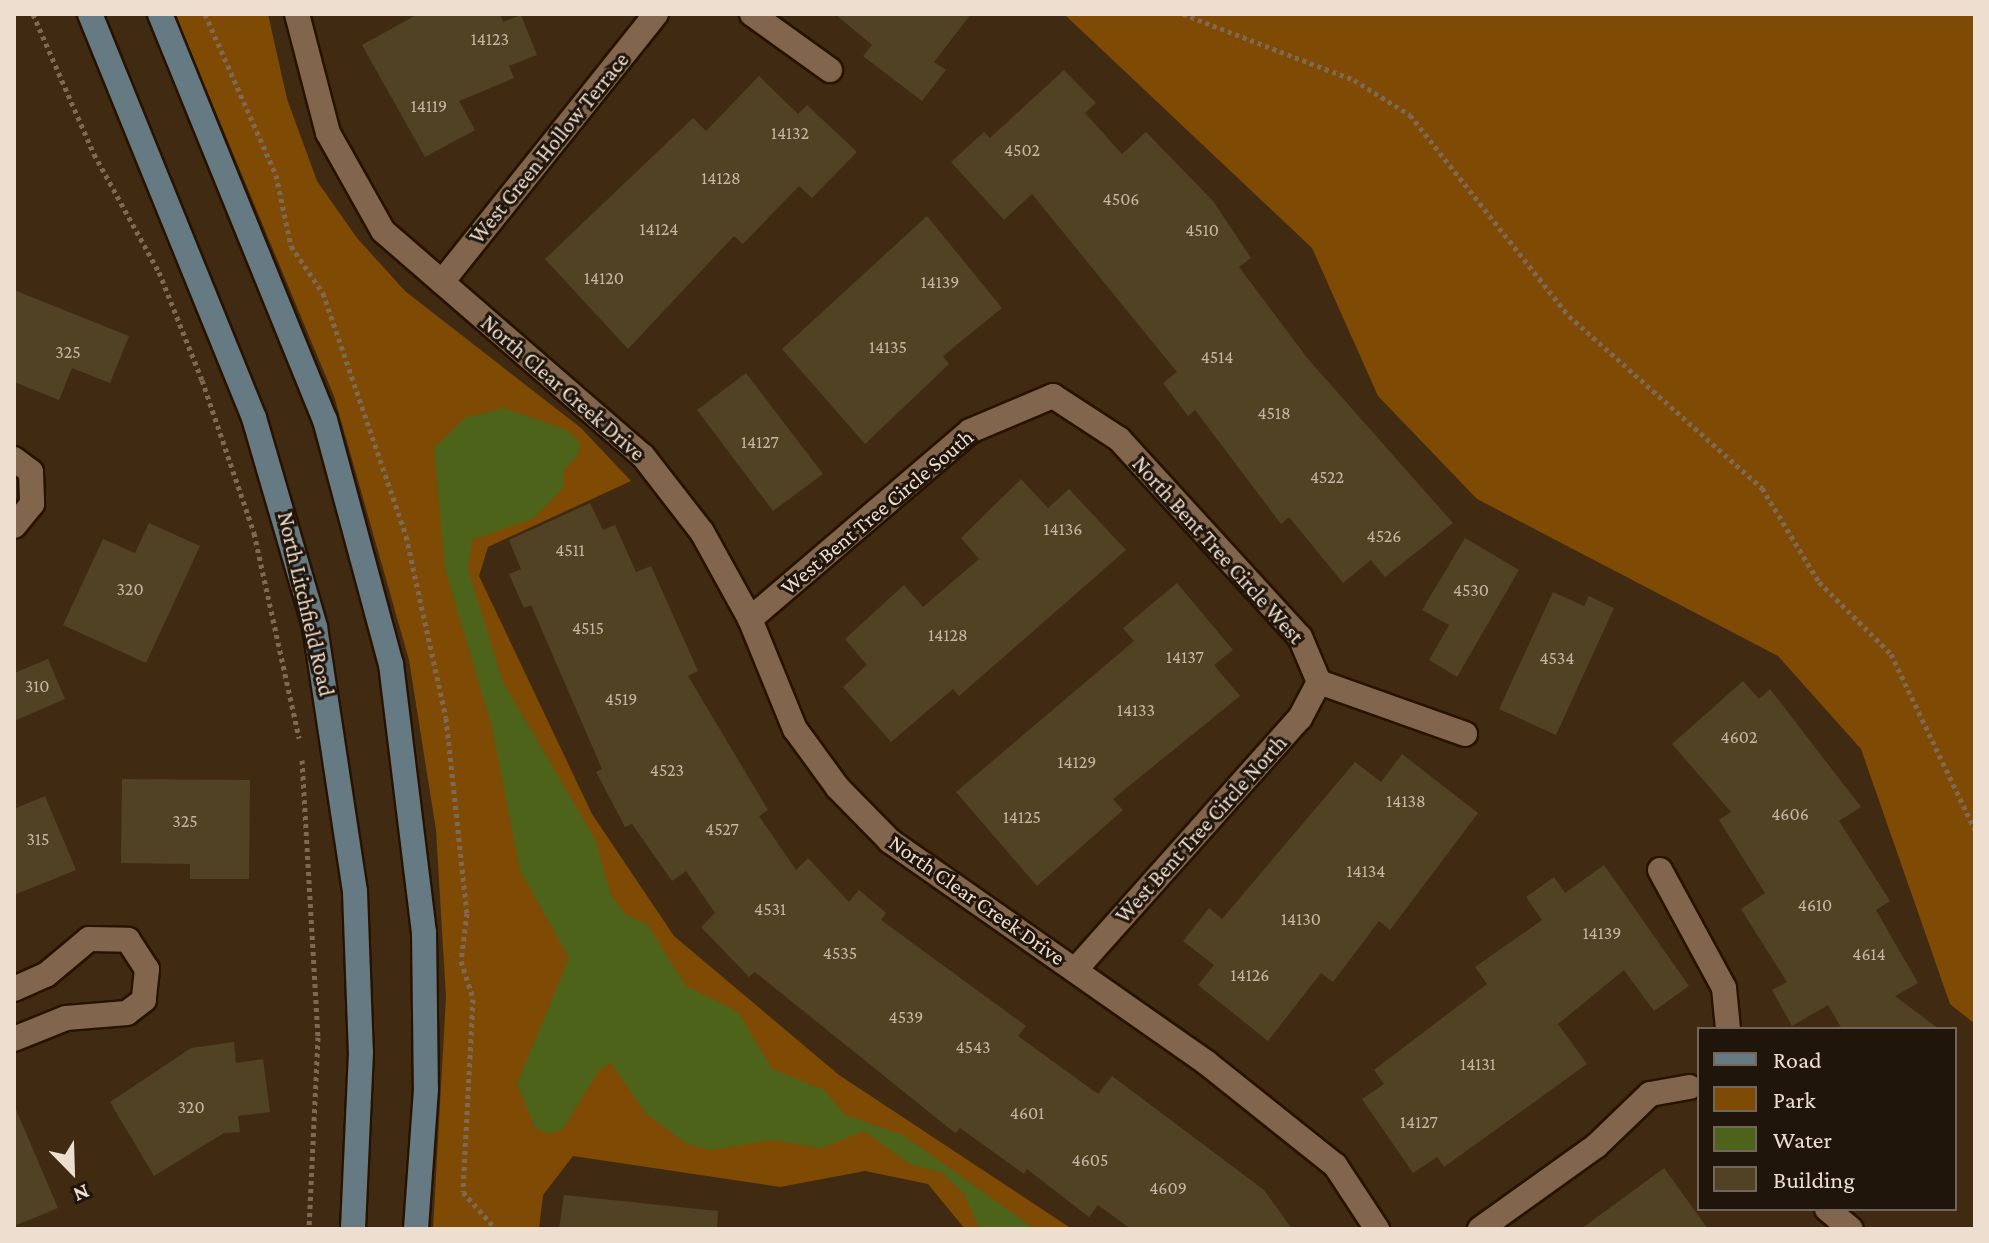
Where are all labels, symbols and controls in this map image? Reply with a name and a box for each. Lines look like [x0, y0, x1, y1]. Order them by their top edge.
house number: 14123 [471, 28, 509, 50]
street label: West Green Hollow Terrace [464, 47, 634, 249]
house number: 14119 [411, 95, 447, 117]
house number: 14132 [771, 122, 809, 144]
house number: 4502 [1004, 139, 1040, 161]
house number: 14128 [701, 167, 741, 189]
house number: 4506 [1103, 188, 1139, 210]
house number: 14124 [640, 218, 678, 240]
house number: 4510 [1185, 219, 1219, 241]
house number: 14120 [584, 267, 624, 289]
house number: 14139 [921, 271, 959, 293]
street label: North Clear Creek Drive [475, 309, 651, 467]
house number: 14135 [869, 336, 907, 358]
house number: 325 [55, 341, 81, 363]
house number: 4514 [1201, 346, 1233, 368]
house number: 4518 [1257, 402, 1291, 424]
street label: West Bent Tree Circle South [775, 424, 979, 600]
house number: 14127 [741, 431, 779, 453]
street label: North Bent Tree Circle West [1127, 451, 1309, 649]
house number: 4522 [1310, 466, 1344, 488]
street label: North Litchfield Road [272, 509, 340, 699]
house number: 14136 [1044, 518, 1082, 540]
house number: 4526 [1367, 525, 1401, 547]
house number: 4511 [555, 539, 585, 561]
house number: 320 [116, 578, 144, 600]
house number: 4530 [1453, 579, 1489, 601]
house number: 4515 [572, 617, 604, 639]
house number: 14128 [928, 624, 968, 646]
house number: 14137 [1166, 646, 1204, 668]
house number: 4534 [1539, 647, 1575, 669]
house number: 310 [25, 675, 49, 697]
house number: 4519 [605, 688, 637, 710]
house number: 14133 [1117, 699, 1155, 721]
house number: 4602 [1721, 726, 1757, 748]
street label: West Bent Tree Circle North [1110, 730, 1292, 928]
house number: 14129 [1058, 751, 1096, 773]
house number: 4523 [650, 759, 684, 781]
house number: 14138 [1386, 790, 1426, 812]
house number: 4606 [1771, 803, 1809, 825]
house number: 14125 [1003, 806, 1041, 828]
house number: 325 [172, 810, 198, 832]
house number: 4527 [705, 818, 739, 840]
house number: 315 [26, 828, 50, 850]
street label: North Clear Creek Drive [884, 829, 1070, 971]
house number: 14134 [1347, 860, 1385, 882]
house number: 4610 [1798, 894, 1832, 916]
house number: 4531 [754, 898, 786, 920]
house number: 14130 [1281, 908, 1321, 930]
house number: 14139 [1583, 922, 1621, 944]
house number: 4535 [823, 942, 857, 964]
house number: 4614 [1852, 943, 1886, 965]
house number: 14126 [1231, 964, 1269, 986]
house number: 4539 [889, 1006, 923, 1028]
legend [1697, 1027, 1957, 1211]
house number: 4543 [955, 1036, 991, 1058]
text: Road [1773, 1046, 1822, 1073]
house number: 14131 [1460, 1053, 1496, 1075]
text: Park [1773, 1086, 1816, 1113]
house number: 320 [177, 1096, 205, 1118]
house number: 4601 [1010, 1102, 1044, 1124]
house number: 14127 [1400, 1111, 1438, 1133]
text: Water [1773, 1126, 1832, 1153]
north arrow [32, 1131, 112, 1211]
house number: 4605 [1071, 1149, 1109, 1171]
text: Building [1773, 1166, 1855, 1193]
house number: 4609 [1149, 1177, 1187, 1199]
text: N [70, 1179, 93, 1208]

